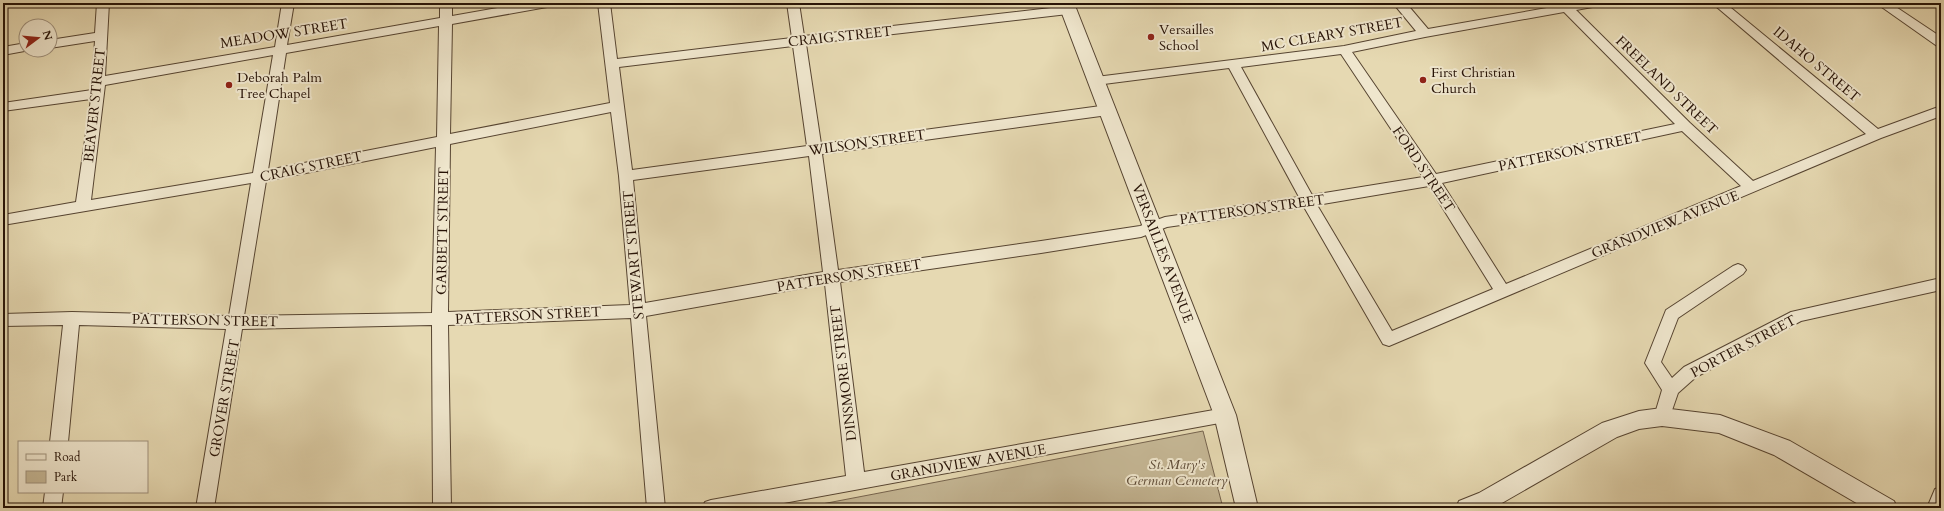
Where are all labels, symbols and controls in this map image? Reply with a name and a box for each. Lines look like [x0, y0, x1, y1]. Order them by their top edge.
street label: MC CLEARY STREET [1260, 13, 1405, 56]
street label: MEADOW STREET [219, 14, 349, 53]
north arrow [18, 18, 58, 58]
place label: Versailles School [1159, 20, 1214, 55]
street label: CRAIG STREET [787, 22, 893, 51]
street label: IDAHO STREET [1769, 22, 1864, 106]
text: N [39, 29, 56, 42]
marker: Versailles School [1146, 32, 1156, 42]
street label: FREELAND STREET [1611, 32, 1722, 139]
street label: BEAVER STREET [79, 47, 110, 163]
place label: First Christian Church [1431, 63, 1515, 98]
place label: Deborah Palm Tree Chapel [237, 68, 322, 103]
marker: First Christian Church [1418, 75, 1428, 85]
marker: Deborah Palm Tree Chapel [224, 80, 234, 90]
street label: FORD STREET [1388, 123, 1459, 216]
street label: WILSON STREET [806, 125, 927, 160]
street label: PATTERSON STREET [1496, 127, 1644, 176]
street label: CRAIG STREET [258, 146, 364, 187]
street label: GARBETT STREET [432, 167, 453, 295]
street label: VERSAILLES AVENUE [1127, 181, 1198, 326]
street label: GRANDVIEW AVENUE [1588, 186, 1742, 263]
street label: STEWART STREET [618, 190, 649, 320]
street label: PATTERSON STREET [1178, 190, 1326, 229]
street label: PATTERSON STREET [775, 255, 923, 296]
street label: PATTERSON STREET [454, 302, 602, 329]
street label: DINSMORE STREET [826, 304, 861, 442]
street label: PATTERSON STREET [132, 310, 278, 331]
street label: PORTER STREET [1687, 311, 1799, 382]
street label: GROVER STREET [205, 337, 244, 459]
street label: GRANDVIEW AVENUE [889, 439, 1048, 486]
legend [18, 441, 148, 493]
text: Road [54, 449, 81, 465]
park label: St. Mary's German Cemetery [1126, 455, 1228, 490]
text: Park [54, 469, 78, 485]

